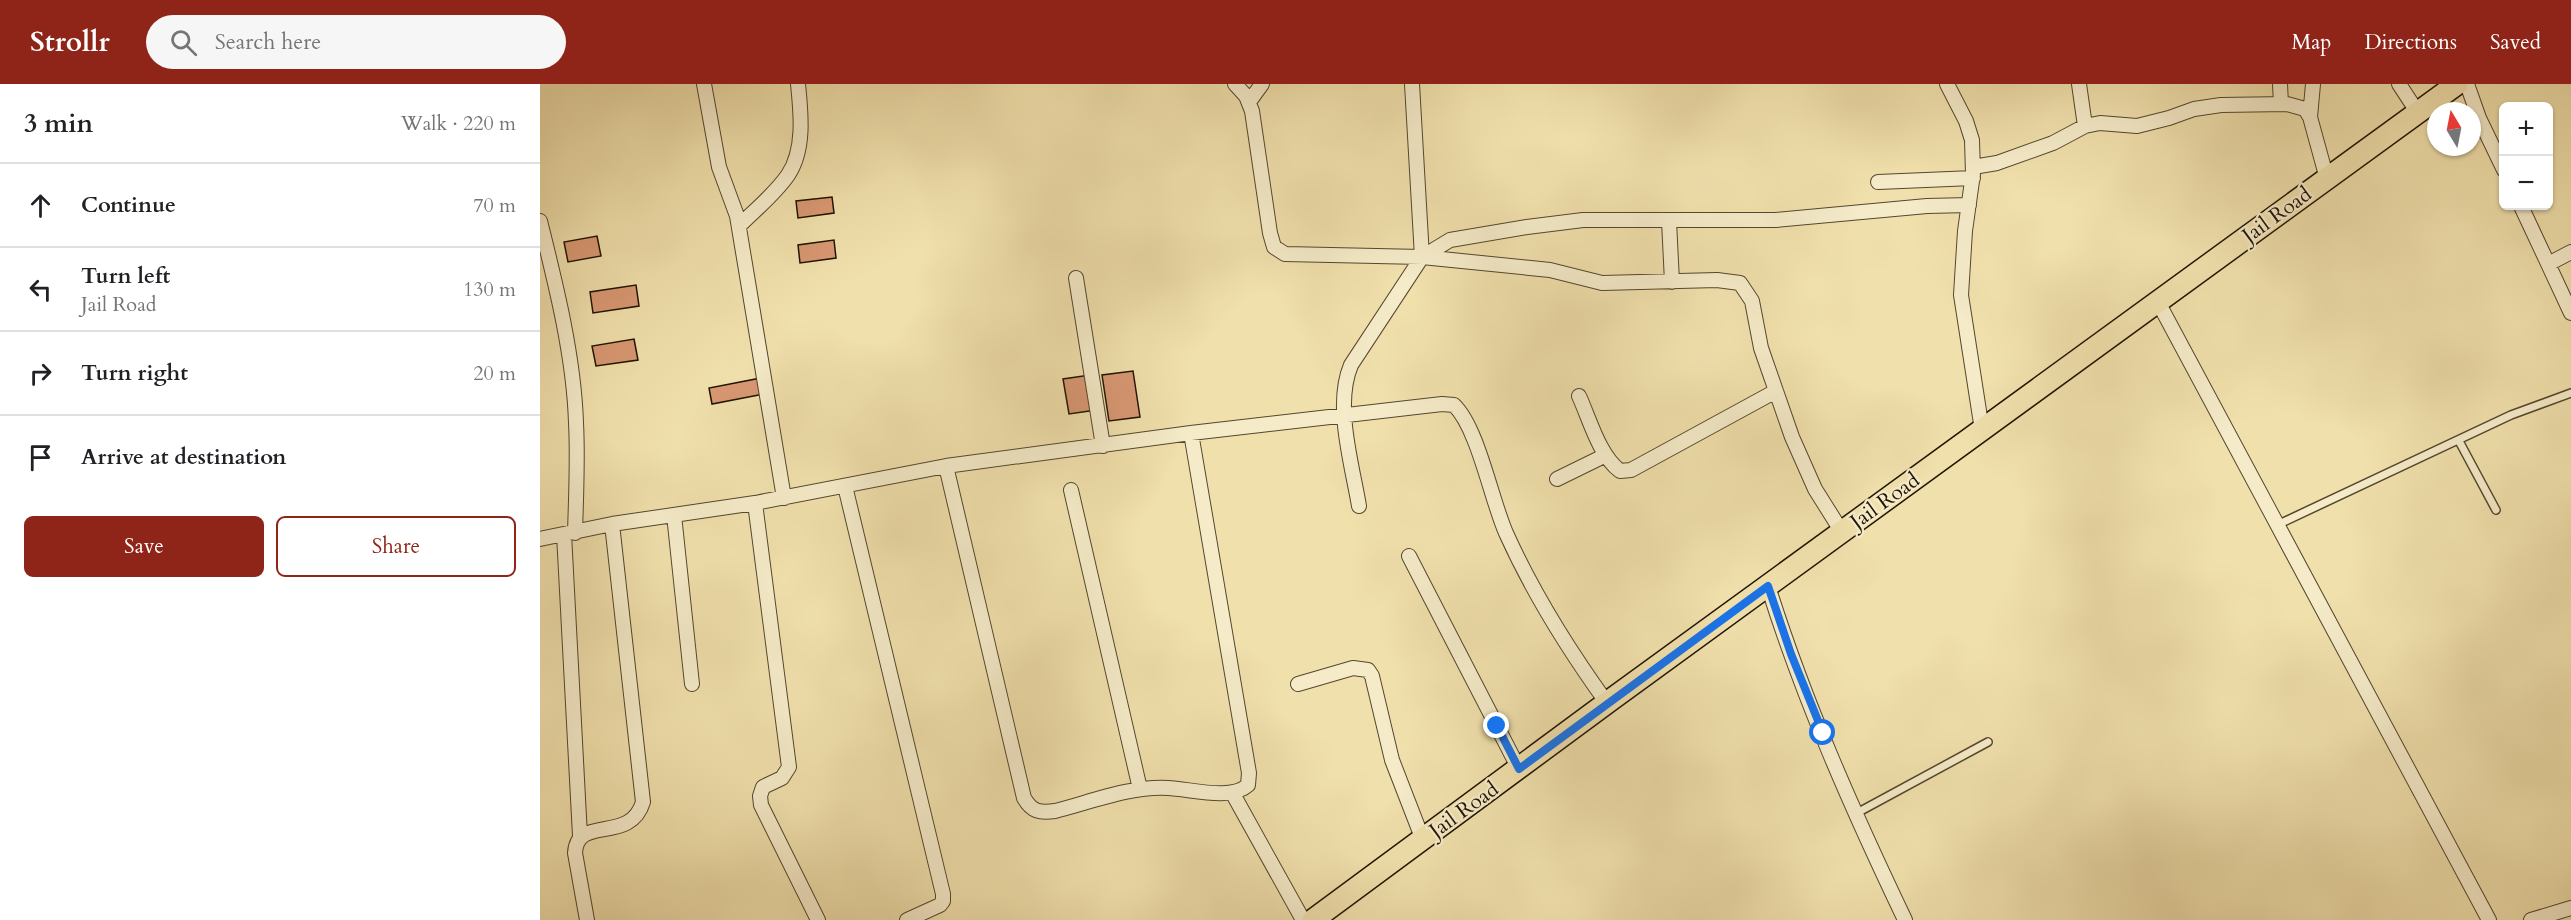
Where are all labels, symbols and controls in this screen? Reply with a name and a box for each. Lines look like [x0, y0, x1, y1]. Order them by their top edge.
search box [146, 15, 566, 69]
text: Strollr [30, 23, 110, 61]
icon: search [167, 26, 200, 59]
text: Search here [215, 27, 321, 57]
text: Map [2291, 28, 2331, 57]
text: Directions [2364, 28, 2457, 57]
text: Saved [2490, 28, 2541, 57]
north arrow [2427, 102, 2481, 156]
map controls [2499, 102, 2553, 210]
button: + [2499, 102, 2553, 156]
text: 3 min [24, 106, 93, 141]
text: Walk · 220 m [401, 110, 516, 137]
button: − [2499, 156, 2553, 210]
street label: Jail Road [2234, 180, 2318, 252]
icon: ahead [24, 189, 57, 222]
text: Continue [81, 190, 176, 220]
text: 70 m [473, 192, 516, 219]
text: Turn left [81, 261, 170, 291]
icon: left [24, 273, 57, 306]
text: 130 m [463, 276, 516, 303]
text: Jail Road [81, 291, 156, 318]
icon: right [24, 357, 57, 390]
text: Turn right [81, 358, 188, 388]
text: 20 m [473, 360, 516, 387]
icon: arrive [24, 441, 57, 474]
text: Arrive at destination [81, 442, 286, 472]
street label: Jail Road [1842, 466, 1926, 538]
button: Save [24, 516, 264, 577]
button: Share [276, 516, 516, 577]
route end [1483, 712, 1509, 738]
route start [1809, 719, 1835, 745]
street label: Jail Road [1421, 775, 1505, 847]

